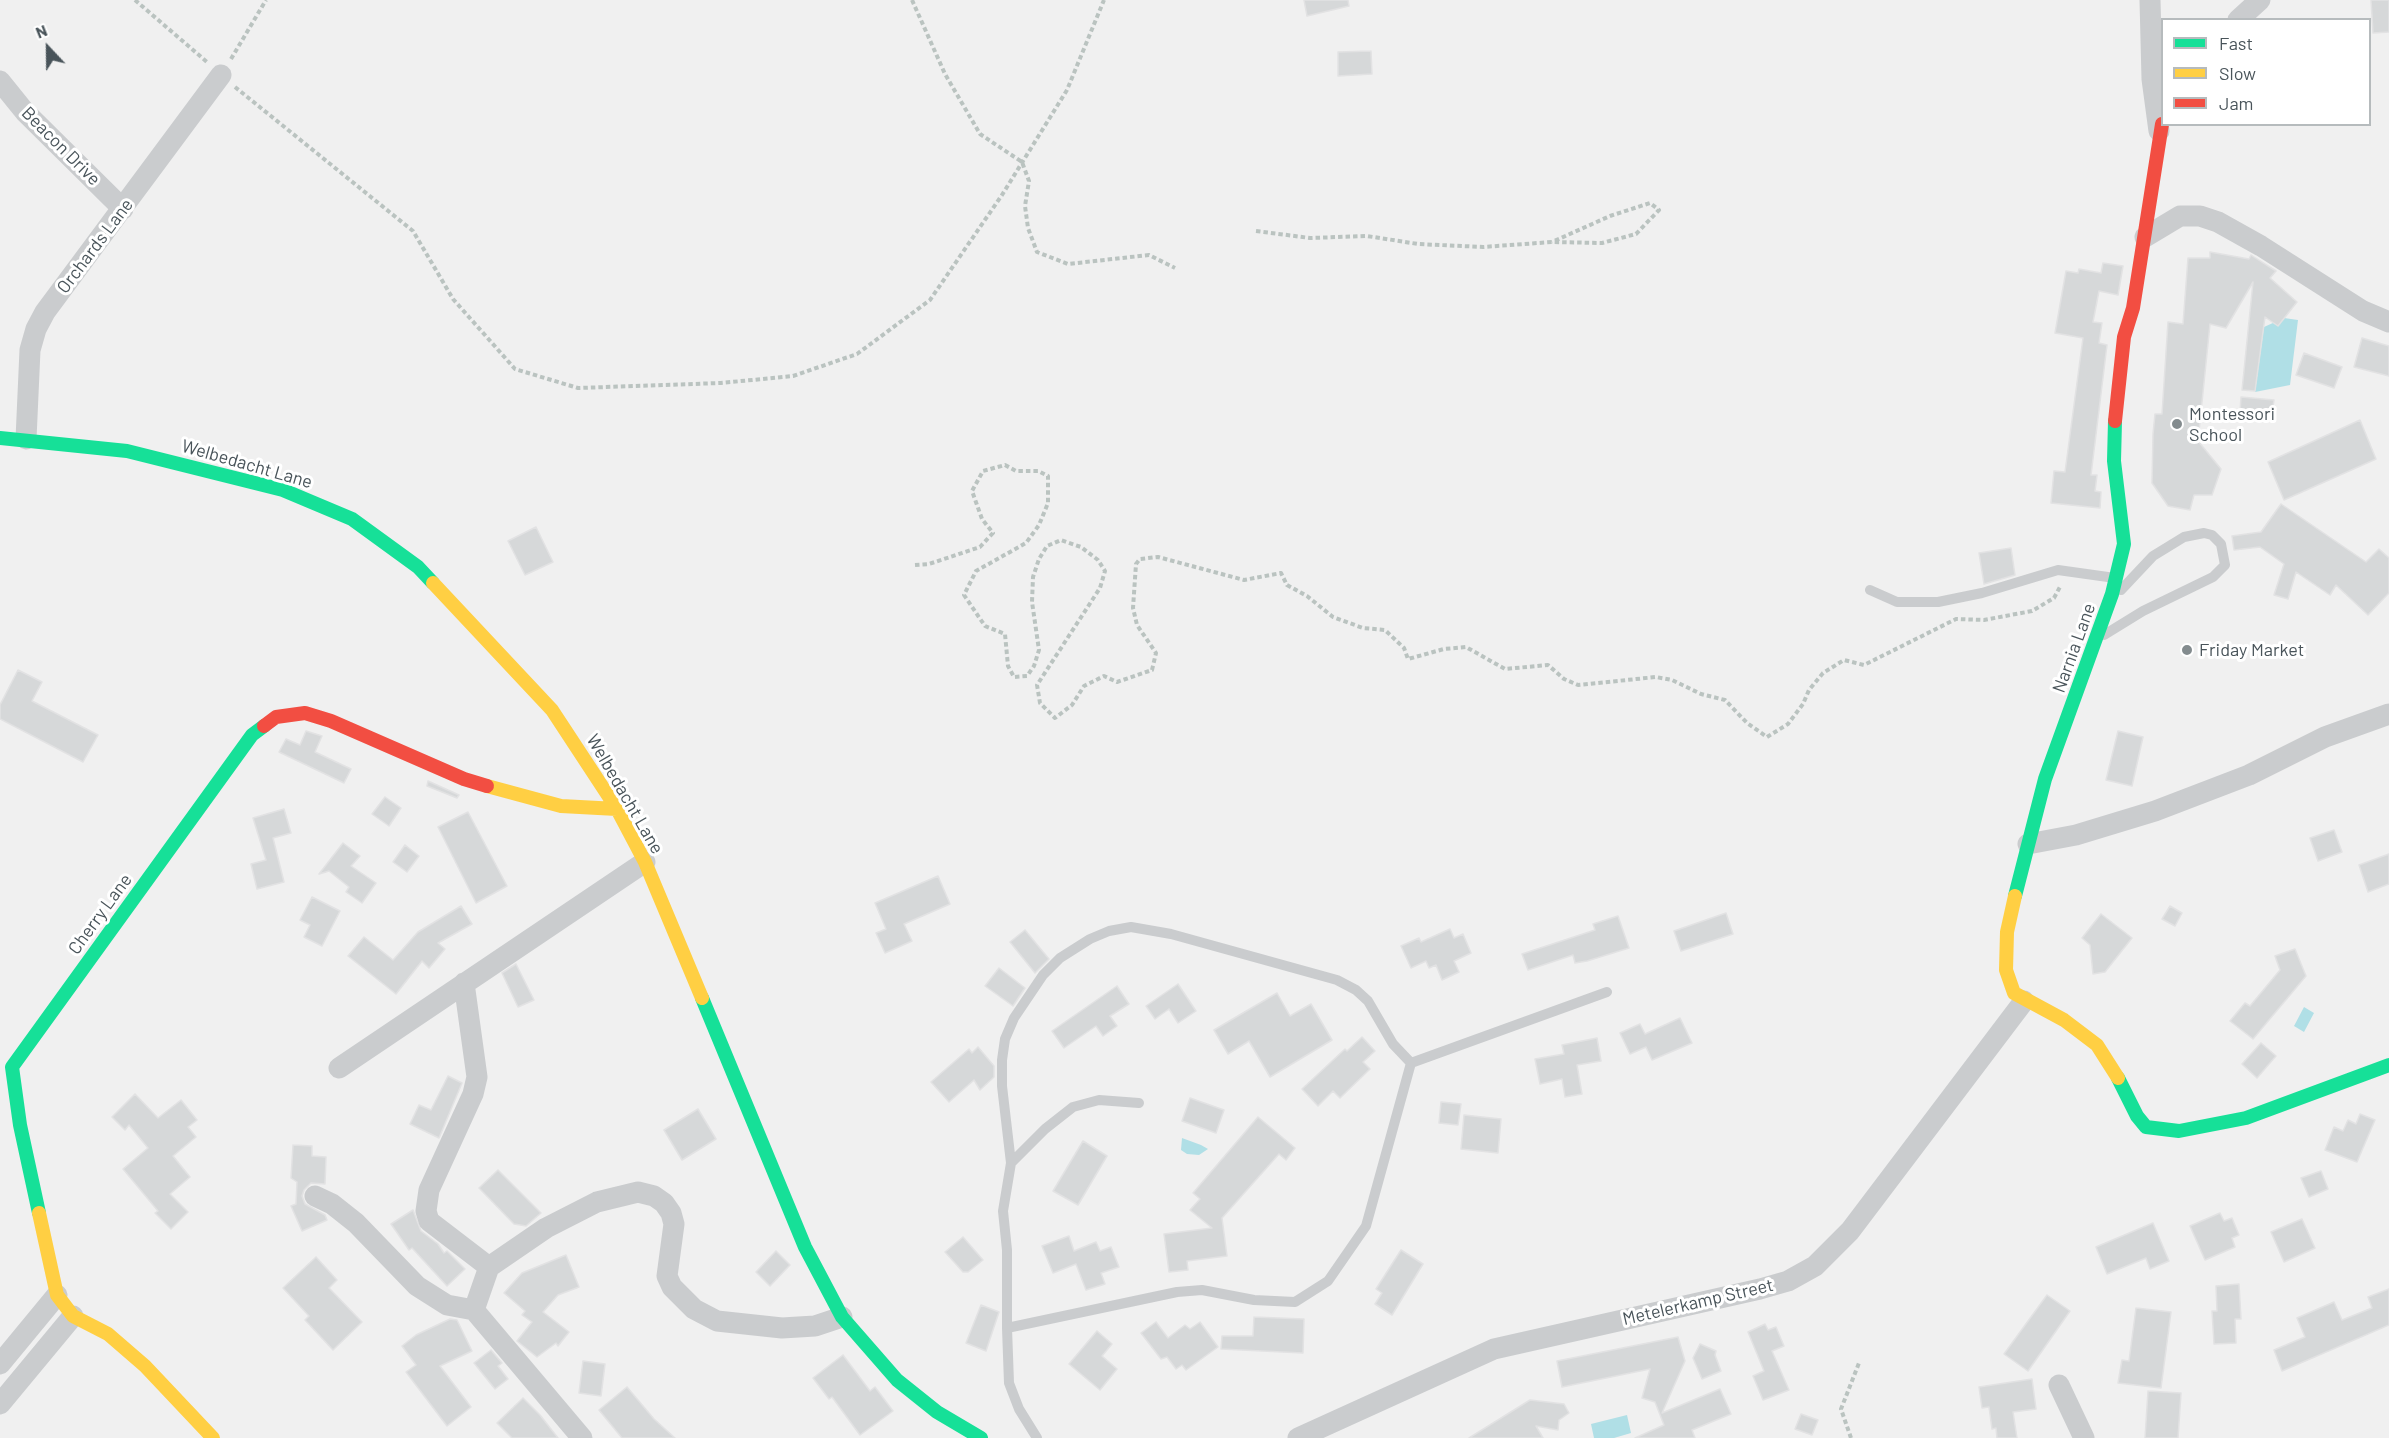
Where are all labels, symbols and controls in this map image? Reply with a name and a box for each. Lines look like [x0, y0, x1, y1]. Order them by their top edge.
north arrow [18, 18, 78, 78]
legend [2161, 18, 2371, 126]
text: N [33, 20, 50, 42]
text: Fast [2219, 32, 2253, 54]
text: Slow [2219, 62, 2256, 84]
text: Jam [2219, 92, 2253, 114]
street label: Beacon Drive [17, 102, 105, 190]
street label: Orchards Lane [52, 194, 138, 298]
place label: Montessori School [2189, 403, 2275, 446]
marker: Montessori School [2170, 417, 2184, 431]
street label: Welbedacht Lane [179, 435, 315, 493]
street label: Narnia Lane [2048, 600, 2100, 696]
place label: Friday Market [2199, 639, 2304, 661]
marker: Friday Market [2180, 643, 2194, 657]
street label: Welbedacht Lane [582, 730, 668, 858]
street label: Cherry Lane [64, 870, 136, 958]
street label: Metelerkamp Street [1620, 1274, 1776, 1330]

